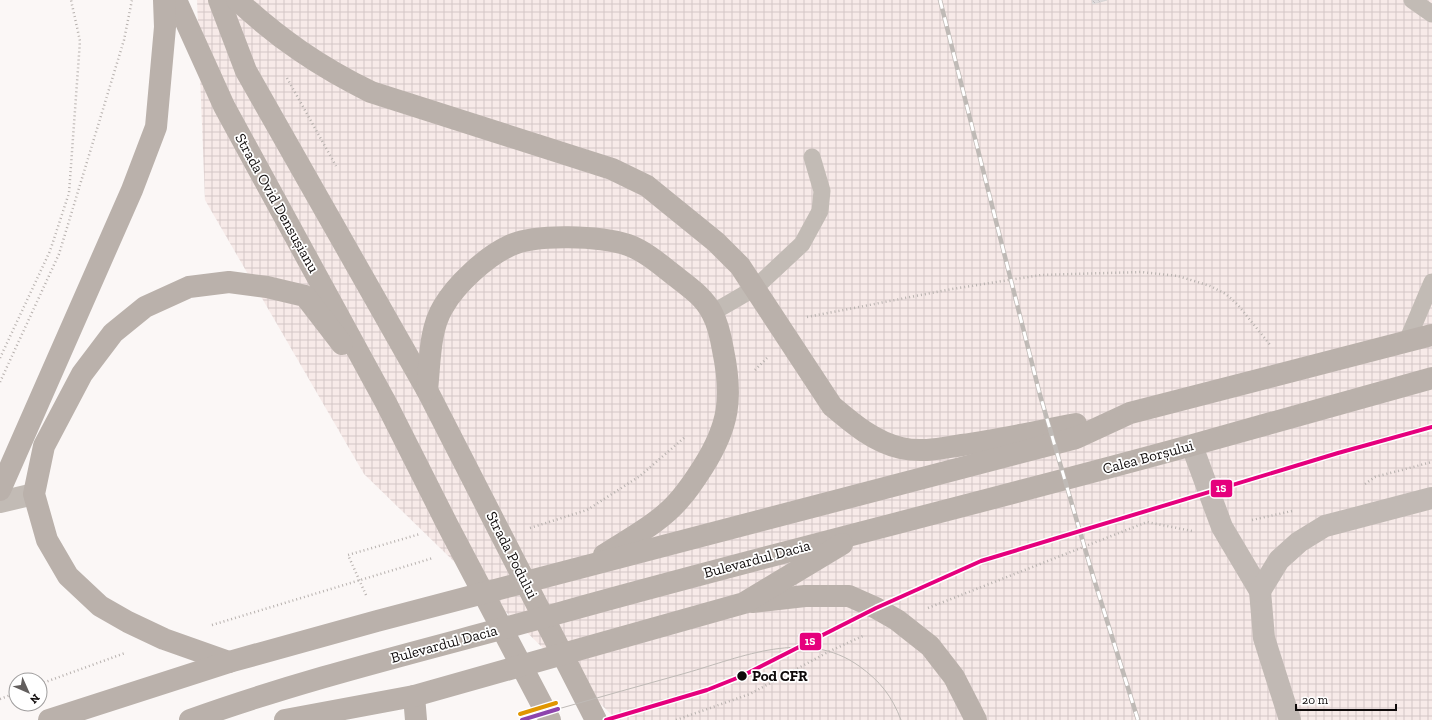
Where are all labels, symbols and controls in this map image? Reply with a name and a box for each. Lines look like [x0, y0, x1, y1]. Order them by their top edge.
street label: Strada Ovid Densușianu [231, 130, 323, 276]
street label: Calea Borșului [1101, 436, 1195, 478]
line badge: 1S [1210, 479, 1233, 498]
text: 1S [1216, 482, 1226, 495]
street label: Strada Podului [482, 508, 542, 602]
street label: Bulevardul Dacia [702, 536, 812, 582]
street label: Bulevardul Dacia [389, 621, 499, 667]
line badge: 1S [799, 632, 822, 651]
text: 1S [805, 635, 815, 648]
place label: Pod CFR [752, 667, 808, 685]
marker: Pod CFR [735, 669, 749, 683]
north arrow [8, 672, 48, 712]
scale bar [1296, 686, 1396, 712]
text: N [27, 691, 42, 707]
text: 20 m [1302, 693, 1329, 707]

